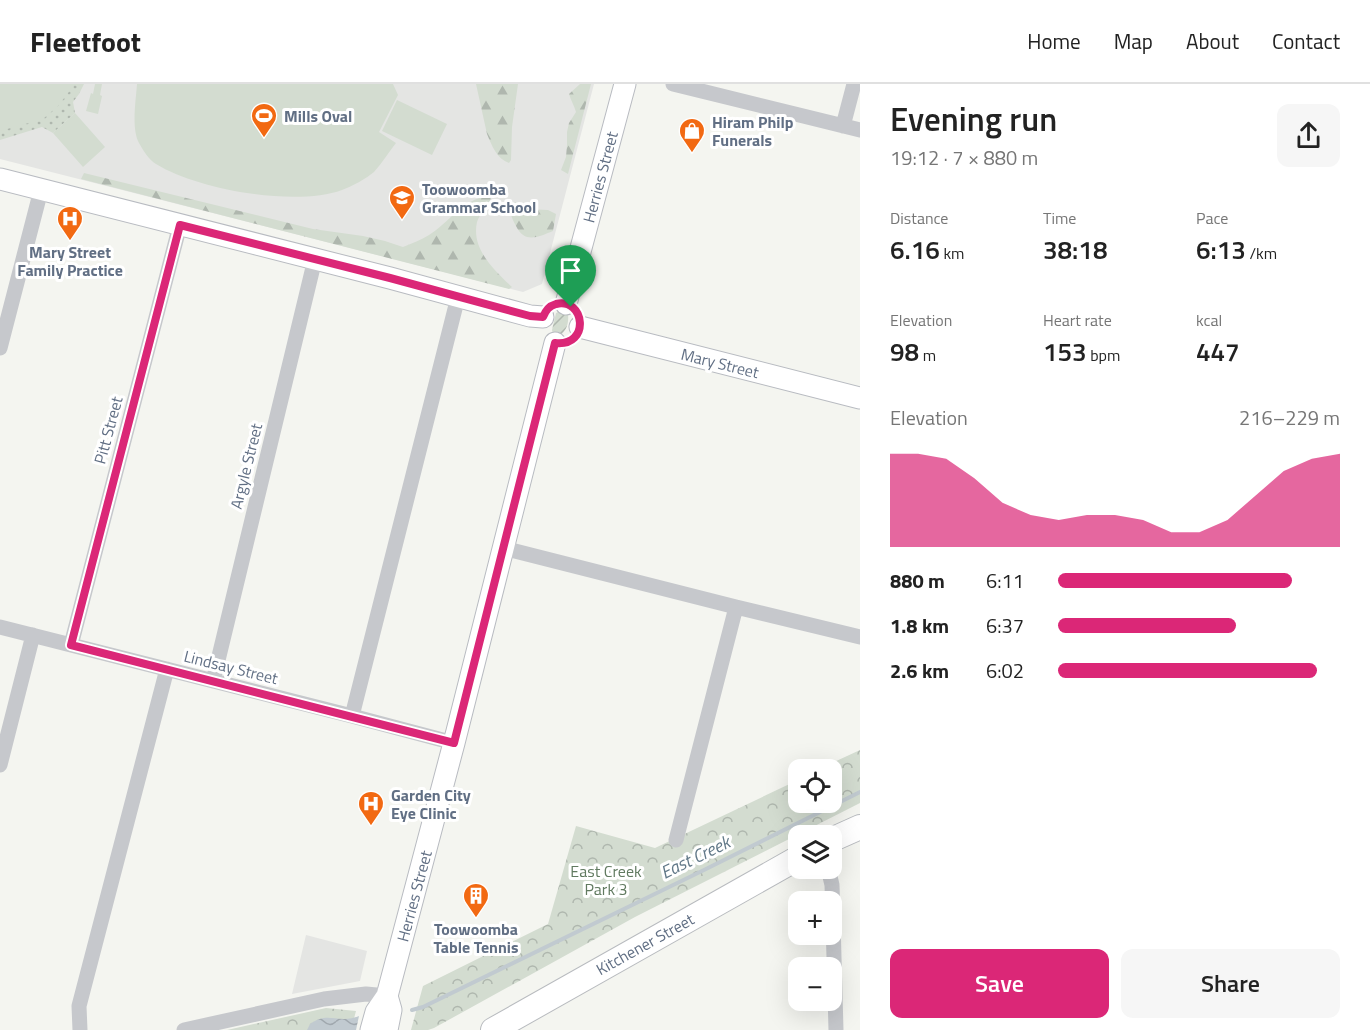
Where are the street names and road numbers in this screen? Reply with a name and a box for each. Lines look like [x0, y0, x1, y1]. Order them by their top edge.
street label: Herries Street [576, 128, 624, 225]
street label: Mary Street [679, 342, 762, 384]
street label: Pitt Street [87, 393, 129, 466]
street label: Argyle Street [224, 420, 268, 511]
street label: Lindsay Street [181, 644, 281, 690]
street label: Herries Street [390, 847, 438, 944]
street label: Kitchener Street [592, 907, 699, 981]

